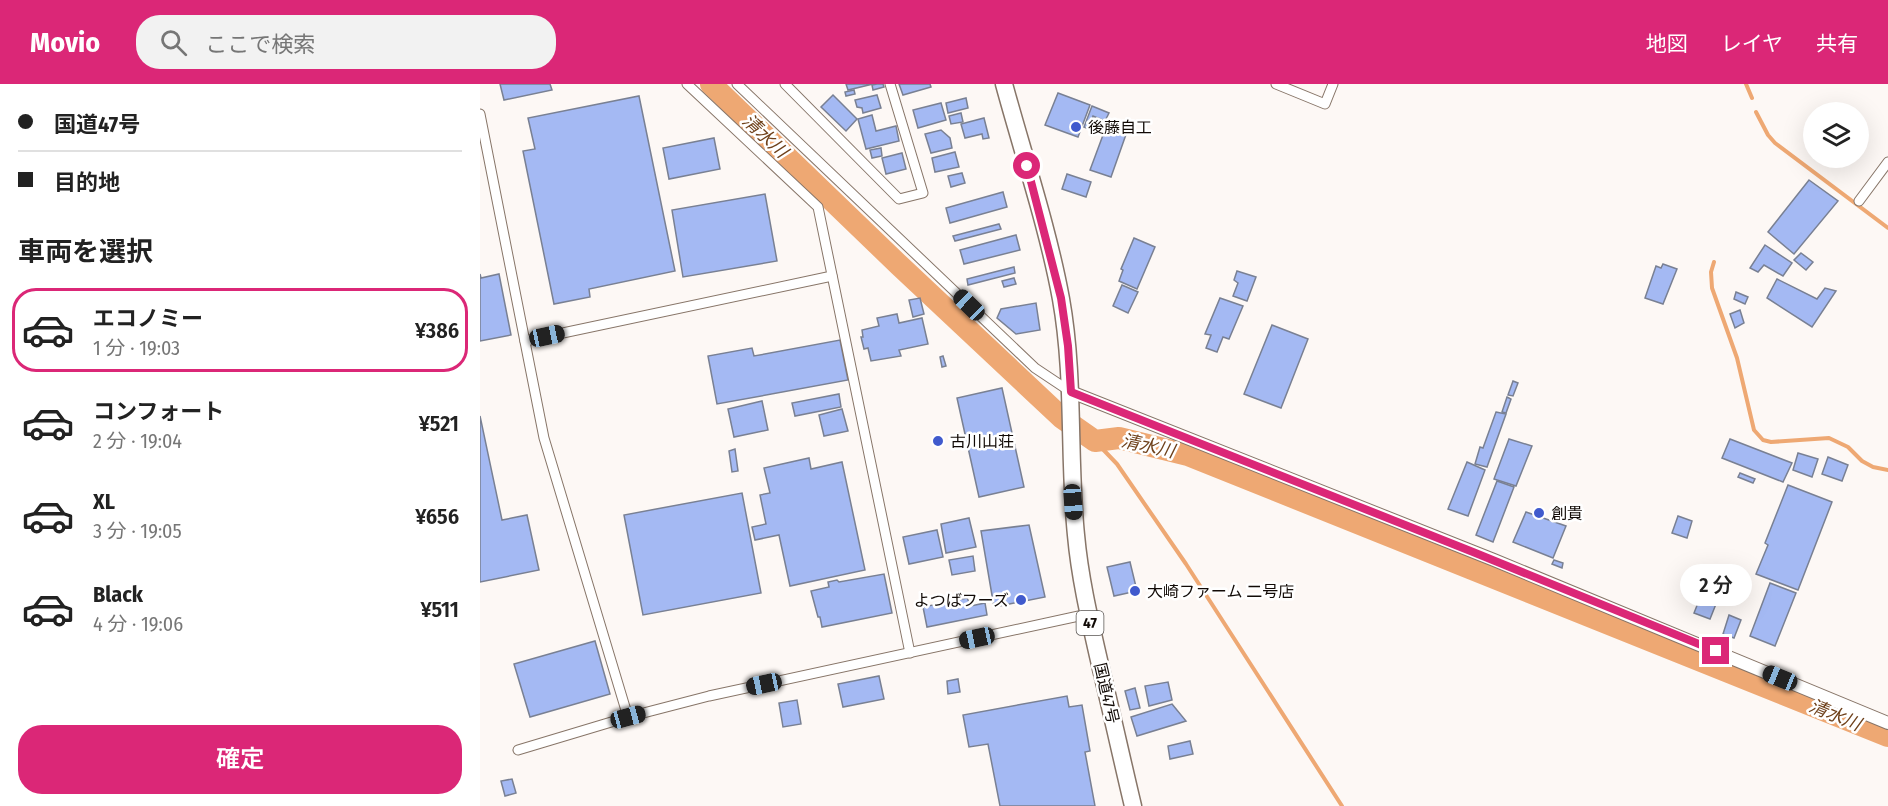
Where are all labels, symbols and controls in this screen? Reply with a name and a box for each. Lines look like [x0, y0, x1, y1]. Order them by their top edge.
search box [136, 15, 556, 69]
text: Movio [30, 26, 100, 59]
icon: search [157, 26, 190, 59]
text: ここで検索 [205, 31, 315, 58]
text: 地図 [1646, 31, 1688, 57]
text: レイヤ [1721, 31, 1783, 57]
text: 共有 [1816, 31, 1858, 57]
map controls [1803, 102, 1869, 168]
button: layers [1803, 102, 1869, 168]
water label: 清水川 [738, 110, 794, 164]
text: 国道47号 [54, 111, 140, 138]
place label: 後藤自工 [1088, 118, 1152, 137]
marker: 後藤自工 [1069, 120, 1083, 134]
route start [1013, 152, 1040, 179]
text: 目的地 [54, 169, 120, 196]
text: 車両を選択 [18, 236, 153, 268]
car [950, 286, 988, 324]
icon: car [21, 303, 75, 357]
text: エコノミー [93, 305, 203, 332]
text: ¥386 [415, 317, 459, 344]
car [528, 323, 566, 349]
text: 1 分 · 19:03 [93, 336, 180, 360]
icon: car [21, 396, 75, 450]
text: コンフォート [93, 398, 224, 425]
text: ¥521 [419, 410, 459, 437]
text: 2 分 · 19:04 [93, 429, 182, 453]
water label: 清水川 [1119, 430, 1179, 463]
place label: 古川山荘 [950, 432, 1014, 451]
marker: 古川山荘 [931, 434, 945, 448]
car [1063, 483, 1083, 521]
text: XL [93, 488, 115, 515]
icon: car [21, 489, 75, 543]
text: ¥656 [415, 503, 459, 530]
place label: 創貴 [1551, 504, 1583, 523]
marker: 創貴 [1532, 506, 1546, 520]
text: 3 分 · 19:05 [93, 519, 182, 543]
callout: 2 分 [1680, 564, 1752, 606]
text: 2 分 [1699, 573, 1733, 597]
text: Black [93, 581, 143, 608]
icon: car [21, 582, 75, 636]
place label: 大崎ファーム 二号店 [1147, 582, 1294, 601]
marker: 大崎ファーム 二号店 [1128, 584, 1142, 598]
place label: よつばフーズ [914, 591, 1009, 610]
marker: よつばフーズ [1014, 593, 1028, 607]
text: ¥511 [421, 596, 459, 623]
road number: 47 [1076, 611, 1104, 635]
text: 4 分 · 19:06 [93, 612, 183, 636]
car [958, 625, 996, 651]
route end [1702, 637, 1729, 664]
street label: 国道47号 [1090, 661, 1123, 725]
car [1760, 663, 1800, 693]
car [745, 671, 783, 697]
water label: 清水川 [1806, 695, 1866, 736]
car [608, 704, 648, 730]
button: 確定 [18, 725, 462, 794]

